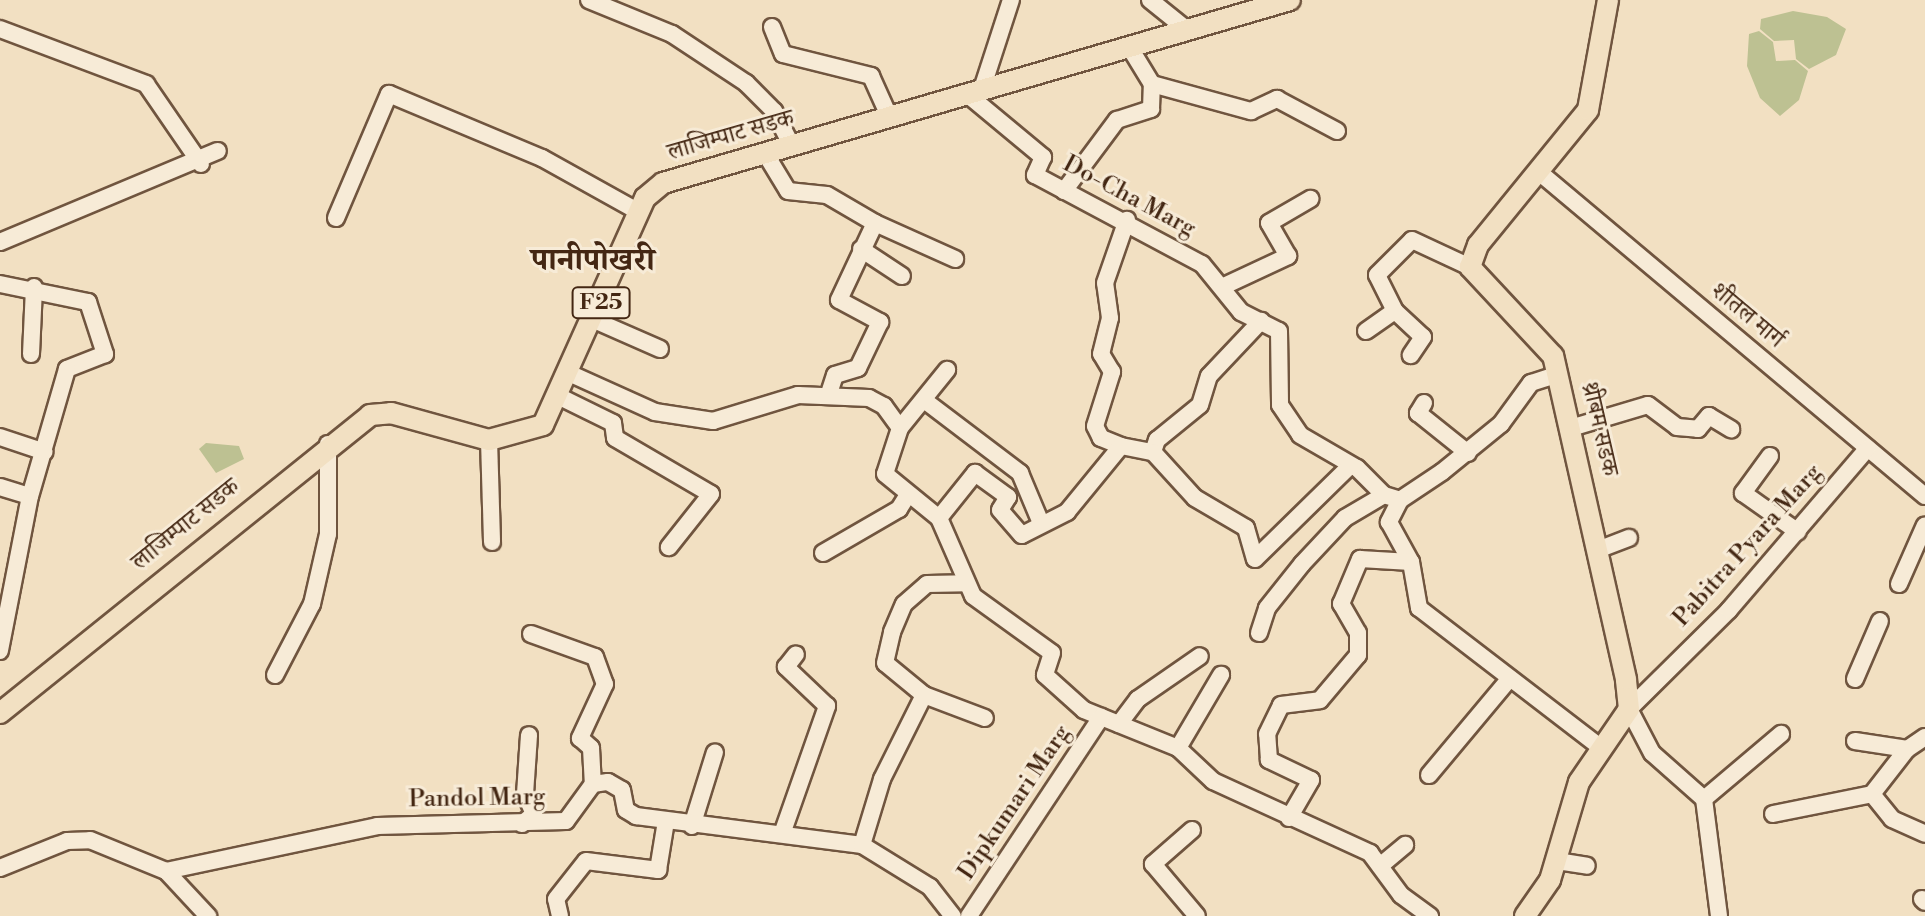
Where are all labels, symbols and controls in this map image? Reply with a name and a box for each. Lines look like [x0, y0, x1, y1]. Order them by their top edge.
street label: लाजिम्पाट सडक [664, 104, 798, 168]
street label: Do-Cha Marg [1058, 150, 1200, 244]
district label: पानीपोखरी [531, 241, 655, 279]
street label: शीतल मार्ग [1705, 277, 1789, 355]
road number: F25 [571, 285, 631, 321]
street label: थ्रीबम सडक [1574, 379, 1624, 479]
street label: Pabitra Pyara Marg [1668, 459, 1828, 633]
street label: लाजिम्पाट सडक [126, 473, 246, 577]
street label: Dipkumari Marg [953, 720, 1077, 886]
street label: Pandol Marg [408, 783, 546, 815]

